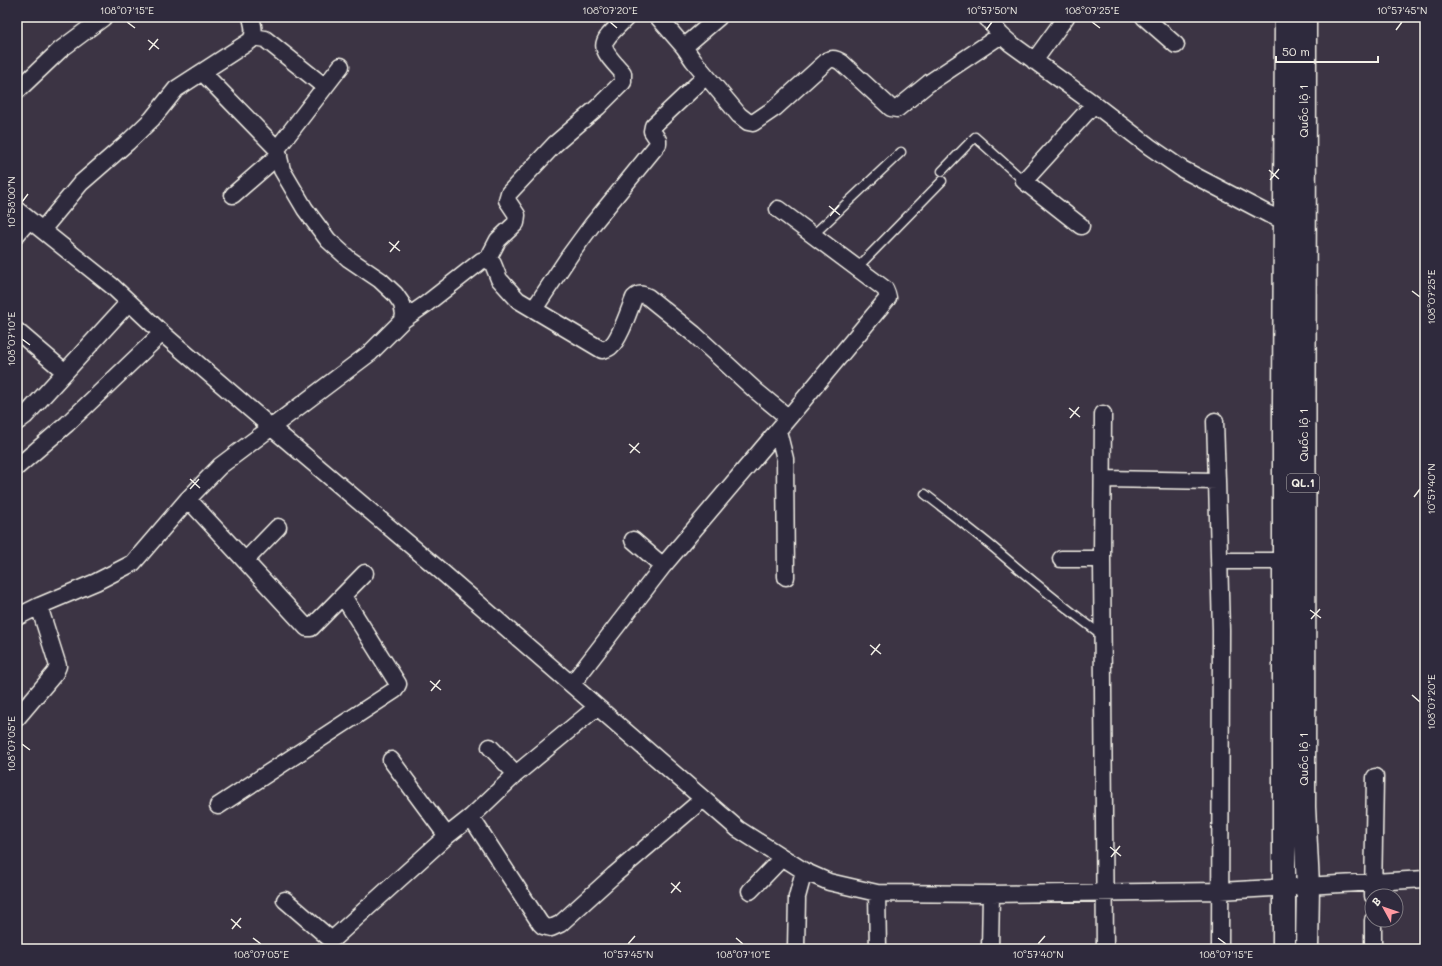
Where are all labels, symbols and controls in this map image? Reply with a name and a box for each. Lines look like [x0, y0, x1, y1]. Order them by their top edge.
text: 108°07'15"E [100, 3, 154, 17]
text: 108°07'20"E [582, 3, 638, 17]
text: 10°57'50"N [967, 3, 1018, 17]
text: 108°07'25"E [1064, 3, 1120, 17]
text: 10°57'45"N [1377, 3, 1427, 17]
scale bar [1276, 38, 1378, 64]
text: 50 m [1282, 43, 1310, 59]
street label: Quốc lộ 1 [1295, 84, 1311, 138]
text: 10°58'00"N [4, 176, 18, 228]
text: 108°07'25"E [1424, 269, 1438, 325]
text: 108°07'10"E [4, 312, 18, 366]
street label: Quốc lộ 1 [1295, 408, 1311, 462]
text: 10°57'40"N [1424, 463, 1438, 515]
road number: QL.1 [1287, 474, 1319, 492]
text: 108°07'20"E [1424, 674, 1438, 730]
text: 108°07'05"E [4, 716, 18, 772]
street label: Quốc lộ 1 [1295, 732, 1311, 786]
north arrow [1364, 888, 1404, 928]
text: B [1368, 894, 1384, 909]
text: 108°07'05"E [233, 947, 289, 961]
text: 10°57'45"N [603, 947, 653, 961]
text: 108°07'10"E [716, 947, 770, 961]
text: 10°57'40"N [1012, 947, 1064, 961]
text: 108°07'15"E [1199, 947, 1253, 961]

